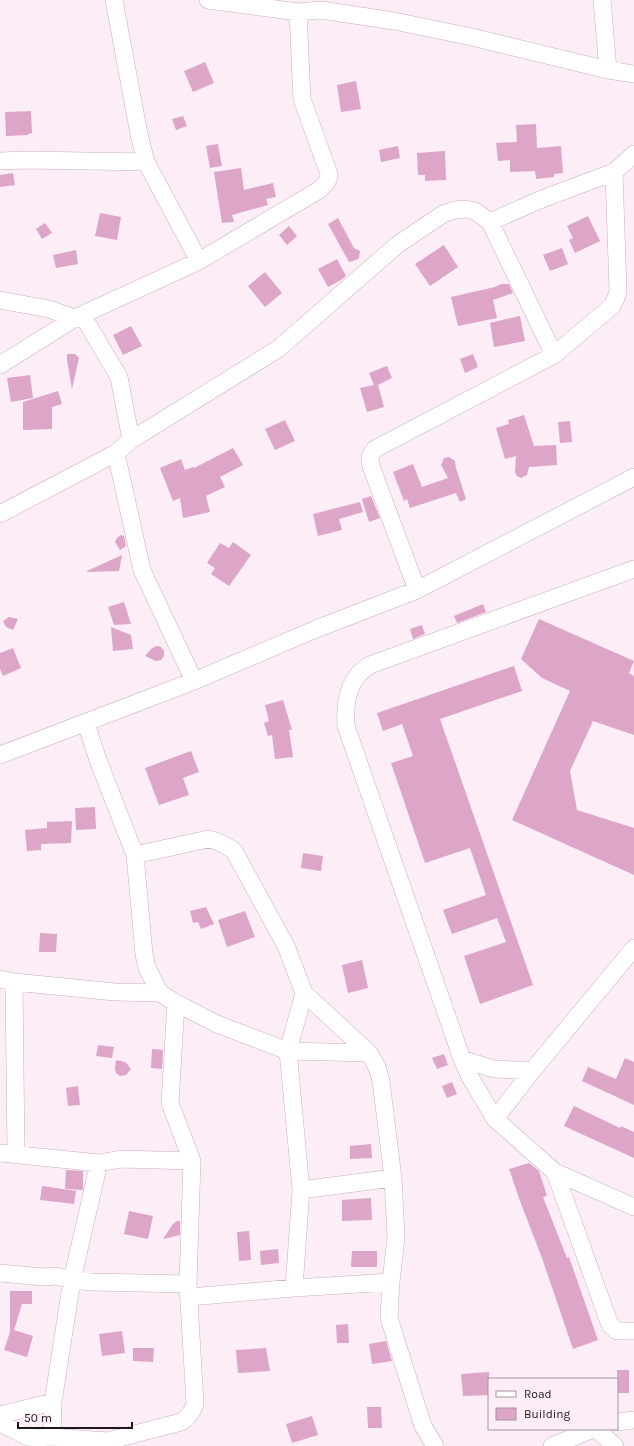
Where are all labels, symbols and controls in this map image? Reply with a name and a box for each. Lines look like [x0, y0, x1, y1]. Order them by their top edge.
legend [488, 1378, 618, 1430]
text: Road [524, 1387, 552, 1401]
scale bar [18, 1404, 132, 1430]
text: Building [524, 1407, 571, 1421]
text: 50 m [24, 1411, 52, 1425]

